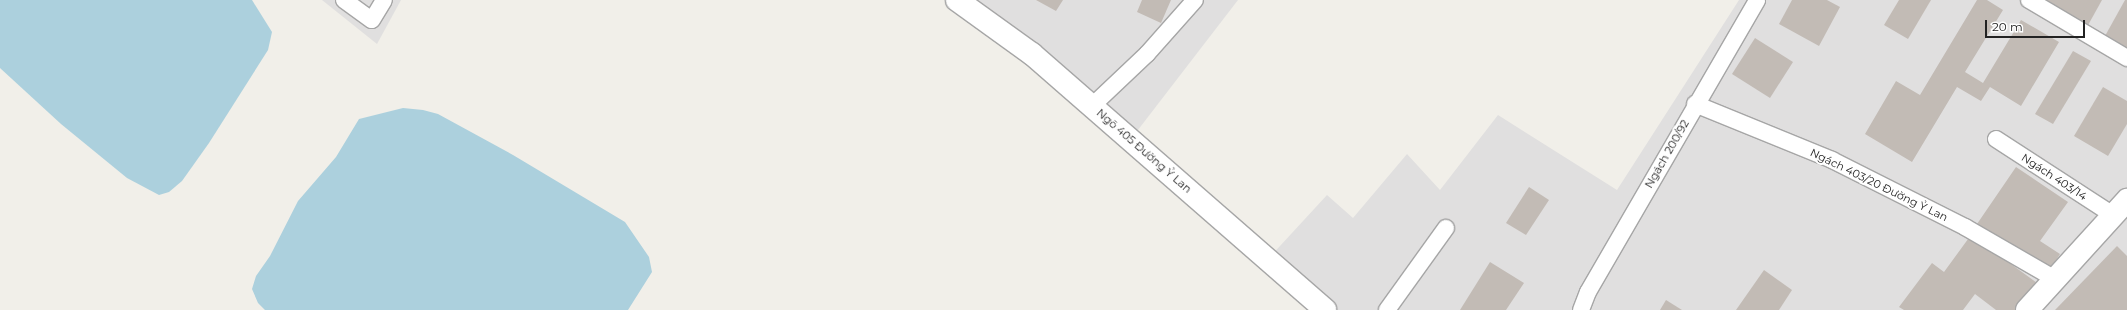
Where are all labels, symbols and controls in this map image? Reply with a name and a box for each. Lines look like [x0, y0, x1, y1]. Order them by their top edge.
scale bar [1987, 12, 2087, 38]
text: 20 m [1992, 19, 2023, 34]
street label: Ngõ 405 Đường Ỷ Lan [1094, 106, 1194, 196]
street label: Ngách 200/92 [1642, 118, 1692, 190]
street label: Ngách 403/20 Đường Ỷ Lan [1808, 146, 1950, 224]
street label: Ngách 403/14 [2019, 151, 2089, 203]

